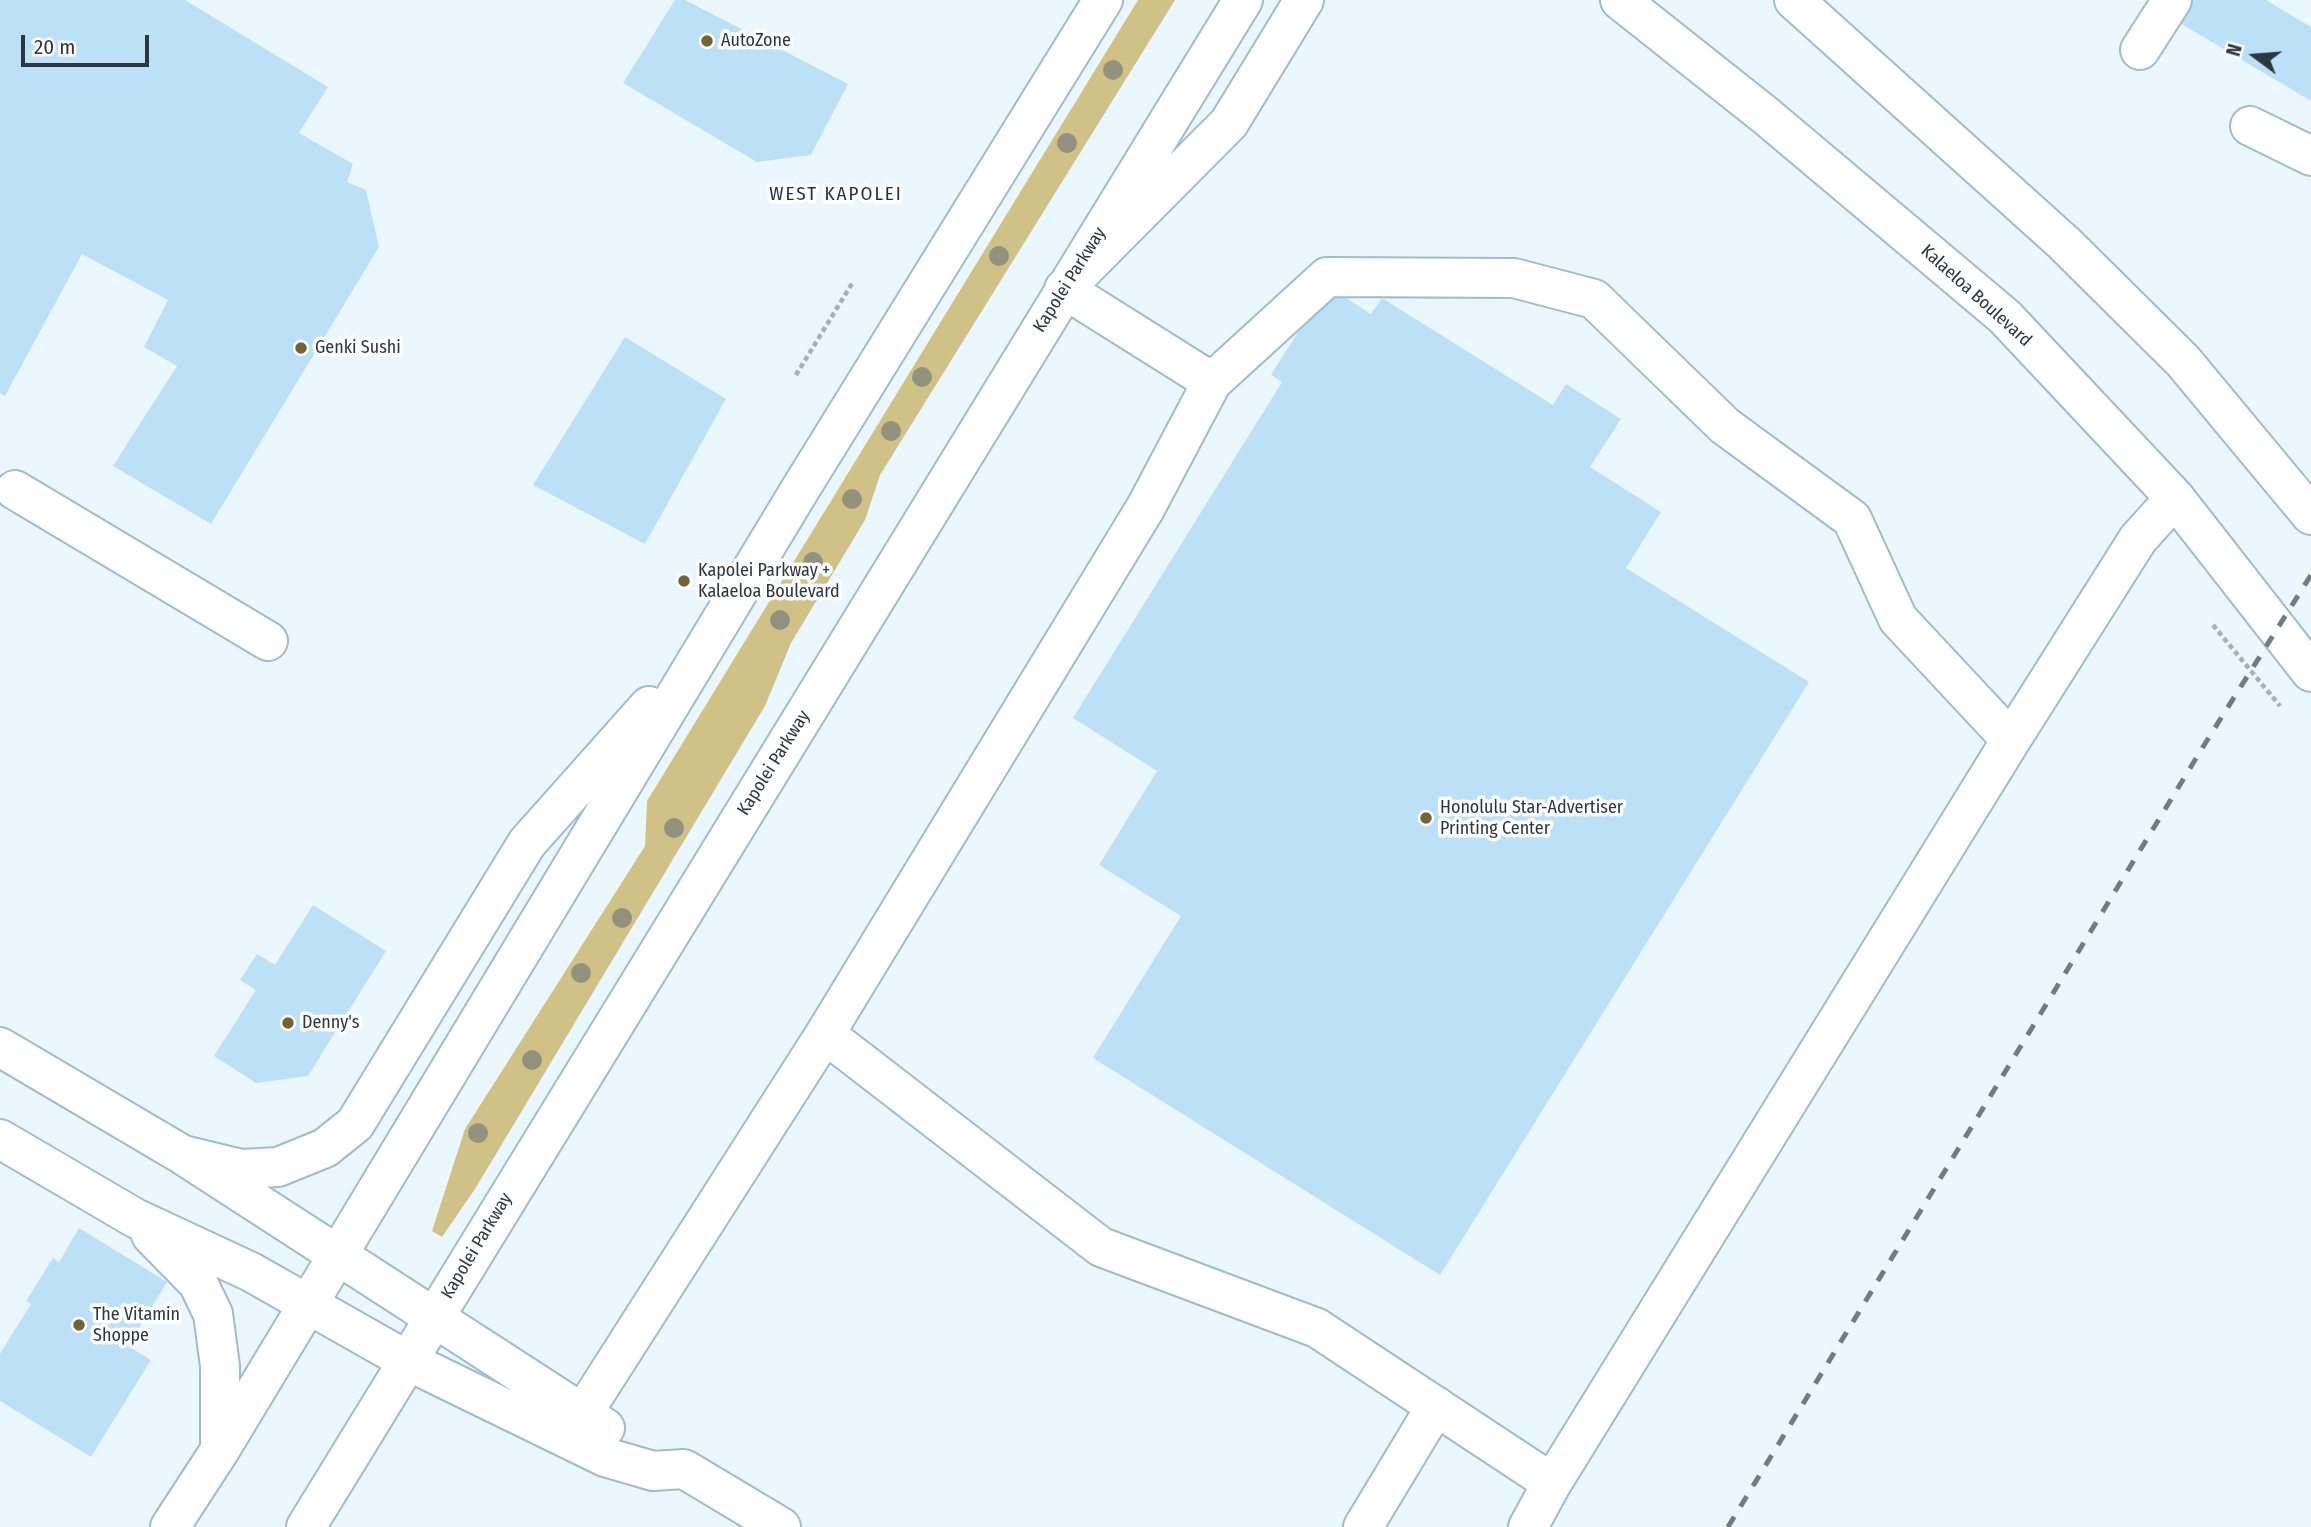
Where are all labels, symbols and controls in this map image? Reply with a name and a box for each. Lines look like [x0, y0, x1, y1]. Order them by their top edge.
scale bar [24, 21, 152, 65]
north arrow [2220, 21, 2290, 91]
place label: AutoZone [721, 30, 791, 52]
marker: AutoZone [699, 33, 715, 49]
text: 20 m [34, 34, 75, 60]
text: N [2222, 41, 2247, 59]
district label: WEST KAPOLEI [771, 184, 901, 206]
street label: Kapolei Parkway [1029, 224, 1111, 336]
street label: Kalaeloa Boulevard [1916, 241, 2036, 351]
place label: Genki Sushi [315, 337, 401, 359]
marker: Genki Sushi [293, 340, 309, 356]
place label: Kapolei Parkway + Kalaeloa Boulevard [698, 560, 840, 602]
marker: Kapolei Parkway + Kalaeloa Boulevard [676, 573, 692, 589]
street label: Kapolei Parkway [733, 707, 815, 819]
place label: Honolulu Star-Advertiser Printing Center [1440, 797, 1623, 840]
marker: Honolulu Star-Advertiser Printing Center [1418, 810, 1434, 826]
place label: Denny's [302, 1012, 359, 1034]
marker: Denny's [280, 1015, 296, 1031]
street label: Kapolei Parkway [437, 1189, 517, 1303]
place label: The Vitamin Shoppe [93, 1304, 180, 1346]
marker: The Vitamin Shoppe [71, 1317, 87, 1333]

